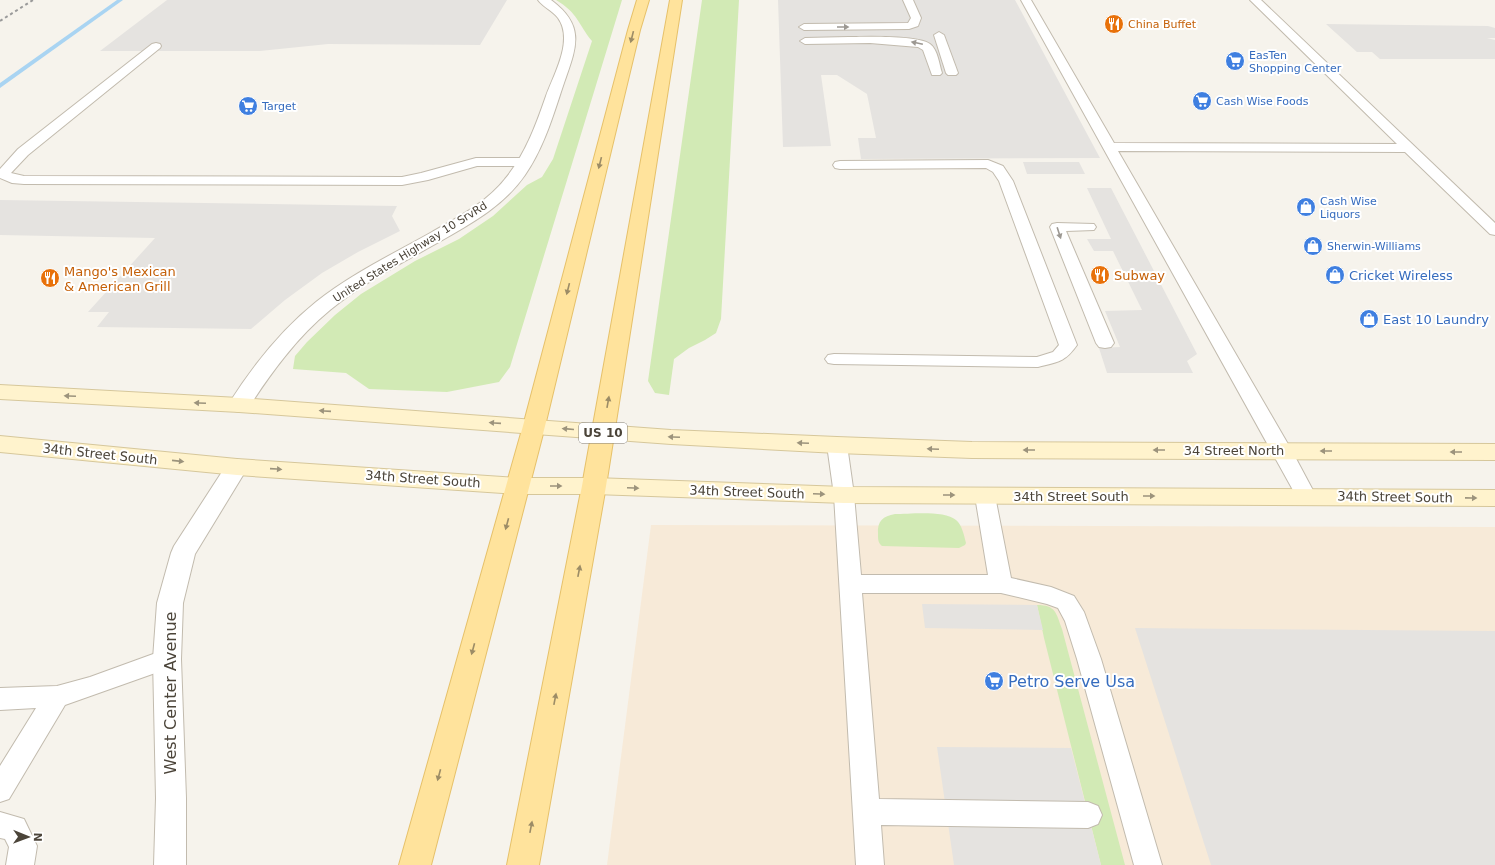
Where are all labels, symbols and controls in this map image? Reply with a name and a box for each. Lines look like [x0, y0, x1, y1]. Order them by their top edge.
restaurant icon: China Buffet [1103, 13, 1125, 35]
place label: China Buffet [1128, 18, 1197, 31]
one-way arrow [837, 24, 850, 30]
one-way arrow [629, 32, 635, 44]
one-way arrow [910, 40, 923, 46]
place label: EasTen Shopping Center [1249, 49, 1342, 75]
supermarket icon: EasTen Shopping Center [1224, 50, 1246, 72]
supermarket icon: Cash Wise Foods [1191, 90, 1213, 112]
supermarket icon: Target [237, 95, 259, 117]
place label: Cash Wise Foods [1216, 95, 1309, 108]
place label: Target [261, 100, 297, 113]
one-way arrow [597, 158, 603, 170]
place label: Cash Wise Liquors [1320, 195, 1377, 221]
shop icon: Cash Wise Liquors [1295, 196, 1317, 218]
street label: United States Highway 10 SrvRd [331, 199, 489, 305]
one-way arrow [1056, 228, 1062, 240]
shop icon: Sherwin-Williams [1302, 235, 1324, 257]
place label: Sherwin-Williams [1327, 240, 1421, 253]
place label: Mango's Mexican & American Grill [64, 264, 176, 294]
restaurant icon: Subway [1089, 264, 1111, 286]
shop icon: Cricket Wireless [1324, 264, 1346, 286]
restaurant icon: Mango's Mexican & American Grill [39, 267, 61, 289]
place label: Subway [1114, 268, 1165, 283]
place label: Cricket Wireless [1349, 268, 1453, 283]
one-way arrow [565, 284, 571, 296]
shop icon: East 10 Laundry [1358, 308, 1380, 330]
place label: East 10 Laundry [1383, 312, 1489, 327]
one-way arrow [63, 393, 76, 399]
one-way arrow [606, 396, 612, 408]
one-way arrow [194, 399, 206, 406]
one-way arrow [319, 408, 331, 415]
one-way arrow [489, 420, 501, 427]
road number: US 10 [579, 423, 627, 443]
one-way arrow [562, 425, 574, 432]
one-way arrow [668, 434, 680, 441]
one-way arrow [797, 440, 809, 447]
street label: 34th Street South [42, 441, 158, 467]
street label: 34 Street North [1184, 443, 1284, 458]
one-way arrow [927, 445, 939, 452]
one-way arrow [1022, 447, 1035, 453]
one-way arrow [1152, 447, 1165, 453]
one-way arrow [1319, 448, 1332, 454]
one-way arrow [1449, 449, 1462, 455]
one-way arrow [172, 458, 184, 465]
one-way arrow [270, 466, 282, 473]
street label: 34th Street South [365, 467, 481, 491]
street label: 34th Street South [689, 482, 805, 502]
one-way arrow [550, 483, 563, 489]
one-way arrow [627, 485, 640, 491]
street label: 34th Street South [1337, 488, 1453, 506]
street label: 34th Street South [1013, 489, 1129, 504]
one-way arrow [813, 491, 826, 497]
one-way arrow [943, 492, 956, 498]
one-way arrow [1143, 493, 1156, 499]
one-way arrow [1465, 495, 1478, 501]
one-way arrow [503, 517, 509, 530]
one-way arrow [576, 565, 582, 577]
street label: West Center Avenue [161, 612, 180, 774]
one-way arrow [470, 644, 476, 656]
supermarket icon: Petro Serve Usa [983, 670, 1005, 692]
place label: Petro Serve Usa [1008, 672, 1135, 691]
one-way arrow [552, 693, 558, 705]
one-way arrow [436, 769, 442, 781]
north arrow [8, 817, 48, 857]
one-way arrow [528, 821, 534, 833]
text: N [31, 832, 44, 842]

